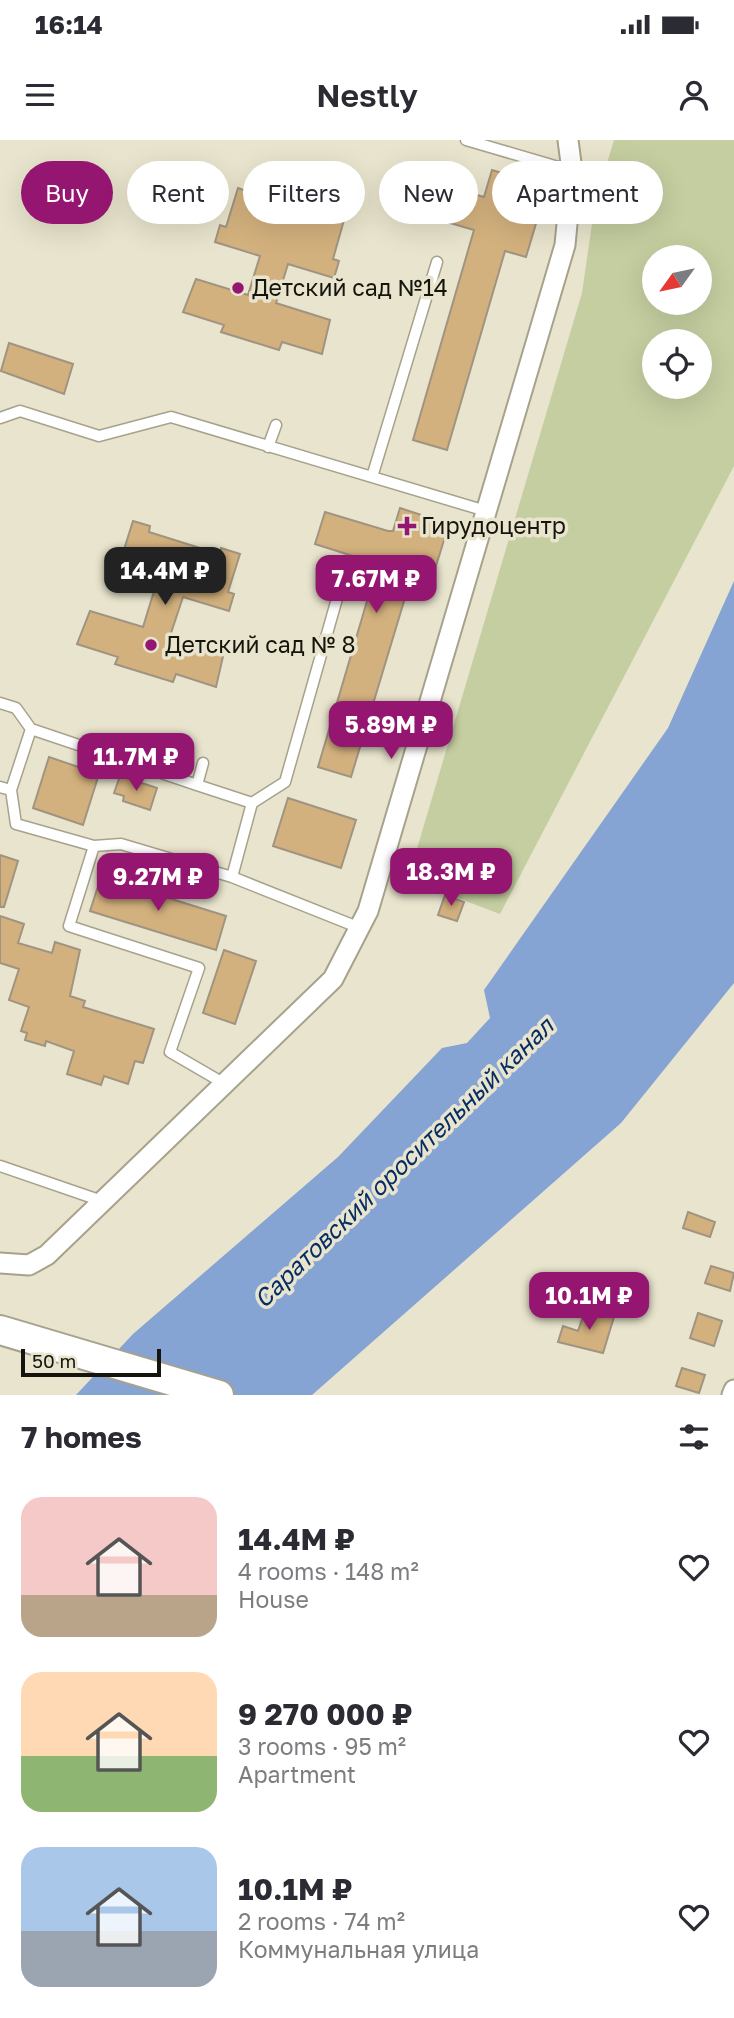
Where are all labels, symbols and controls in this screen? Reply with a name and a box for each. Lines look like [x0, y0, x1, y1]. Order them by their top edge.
text: 16:14 [35, 9, 103, 40]
icon: menu [21, 76, 59, 114]
text: Nestly [316, 76, 418, 114]
icon: person [675, 76, 713, 114]
chip: Buy [21, 161, 113, 224]
chip: Rent [127, 161, 229, 224]
chip: Filters [243, 161, 365, 224]
chip: New [379, 161, 478, 224]
chip: Apartment [492, 161, 663, 224]
north arrow [642, 245, 712, 315]
map controls [642, 245, 712, 399]
place label: Детский сад №14 [252, 273, 448, 301]
marker: Детский сад №14 [230, 280, 246, 296]
button: locate [642, 329, 712, 399]
place label: Гирудоцентр [421, 511, 566, 539]
marker: Гирудоцентр [399, 518, 415, 534]
pin: 14.4M ₽ [100, 547, 230, 607]
text: 14.4M ₽ [120, 556, 210, 584]
pin: 7.67M ₽ [311, 556, 441, 615]
text: 7.67M ₽ [332, 564, 420, 592]
place label: Детский сад № 8 [165, 630, 355, 658]
marker: Детский сад № 8 [143, 637, 159, 653]
pin: 5.89M ₽ [326, 702, 456, 761]
text: 5.89M ₽ [345, 710, 437, 738]
pin: 11.7M ₽ [71, 734, 201, 793]
text: 11.7M ₽ [93, 742, 179, 770]
pin: 18.3M ₽ [386, 848, 516, 908]
pin: 9.27M ₽ [93, 854, 223, 913]
text: 18.3M ₽ [406, 857, 496, 885]
text: 9.27M ₽ [113, 862, 203, 890]
water label: Саратовский оросительный канал [247, 1010, 560, 1313]
pin: 10.1M ₽ [524, 1272, 654, 1332]
text: 10.1M ₽ [545, 1281, 633, 1309]
scale bar [21, 1346, 161, 1378]
text: 50 m [32, 1349, 76, 1372]
icon: filters [675, 1418, 713, 1456]
text: 7 homes [21, 1419, 142, 1455]
text: 14.4M ₽ [238, 1521, 355, 1557]
icon: home [77, 1525, 161, 1609]
icon: heart [675, 1548, 713, 1586]
text: 4 rooms · 148 m² [238, 1557, 419, 1585]
text: House [238, 1585, 309, 1613]
text: 9 270 000 ₽ [238, 1696, 412, 1732]
icon: home [77, 1700, 161, 1784]
icon: heart [675, 1723, 713, 1761]
text: 3 rooms · 95 m² [238, 1732, 406, 1760]
text: Apartment [238, 1760, 356, 1788]
text: 10.1M ₽ [238, 1871, 352, 1907]
icon: home [77, 1875, 161, 1959]
icon: heart [675, 1898, 713, 1936]
text: 2 rooms · 74 m² [238, 1907, 405, 1935]
text: Коммунальная улица [238, 1935, 479, 1963]

